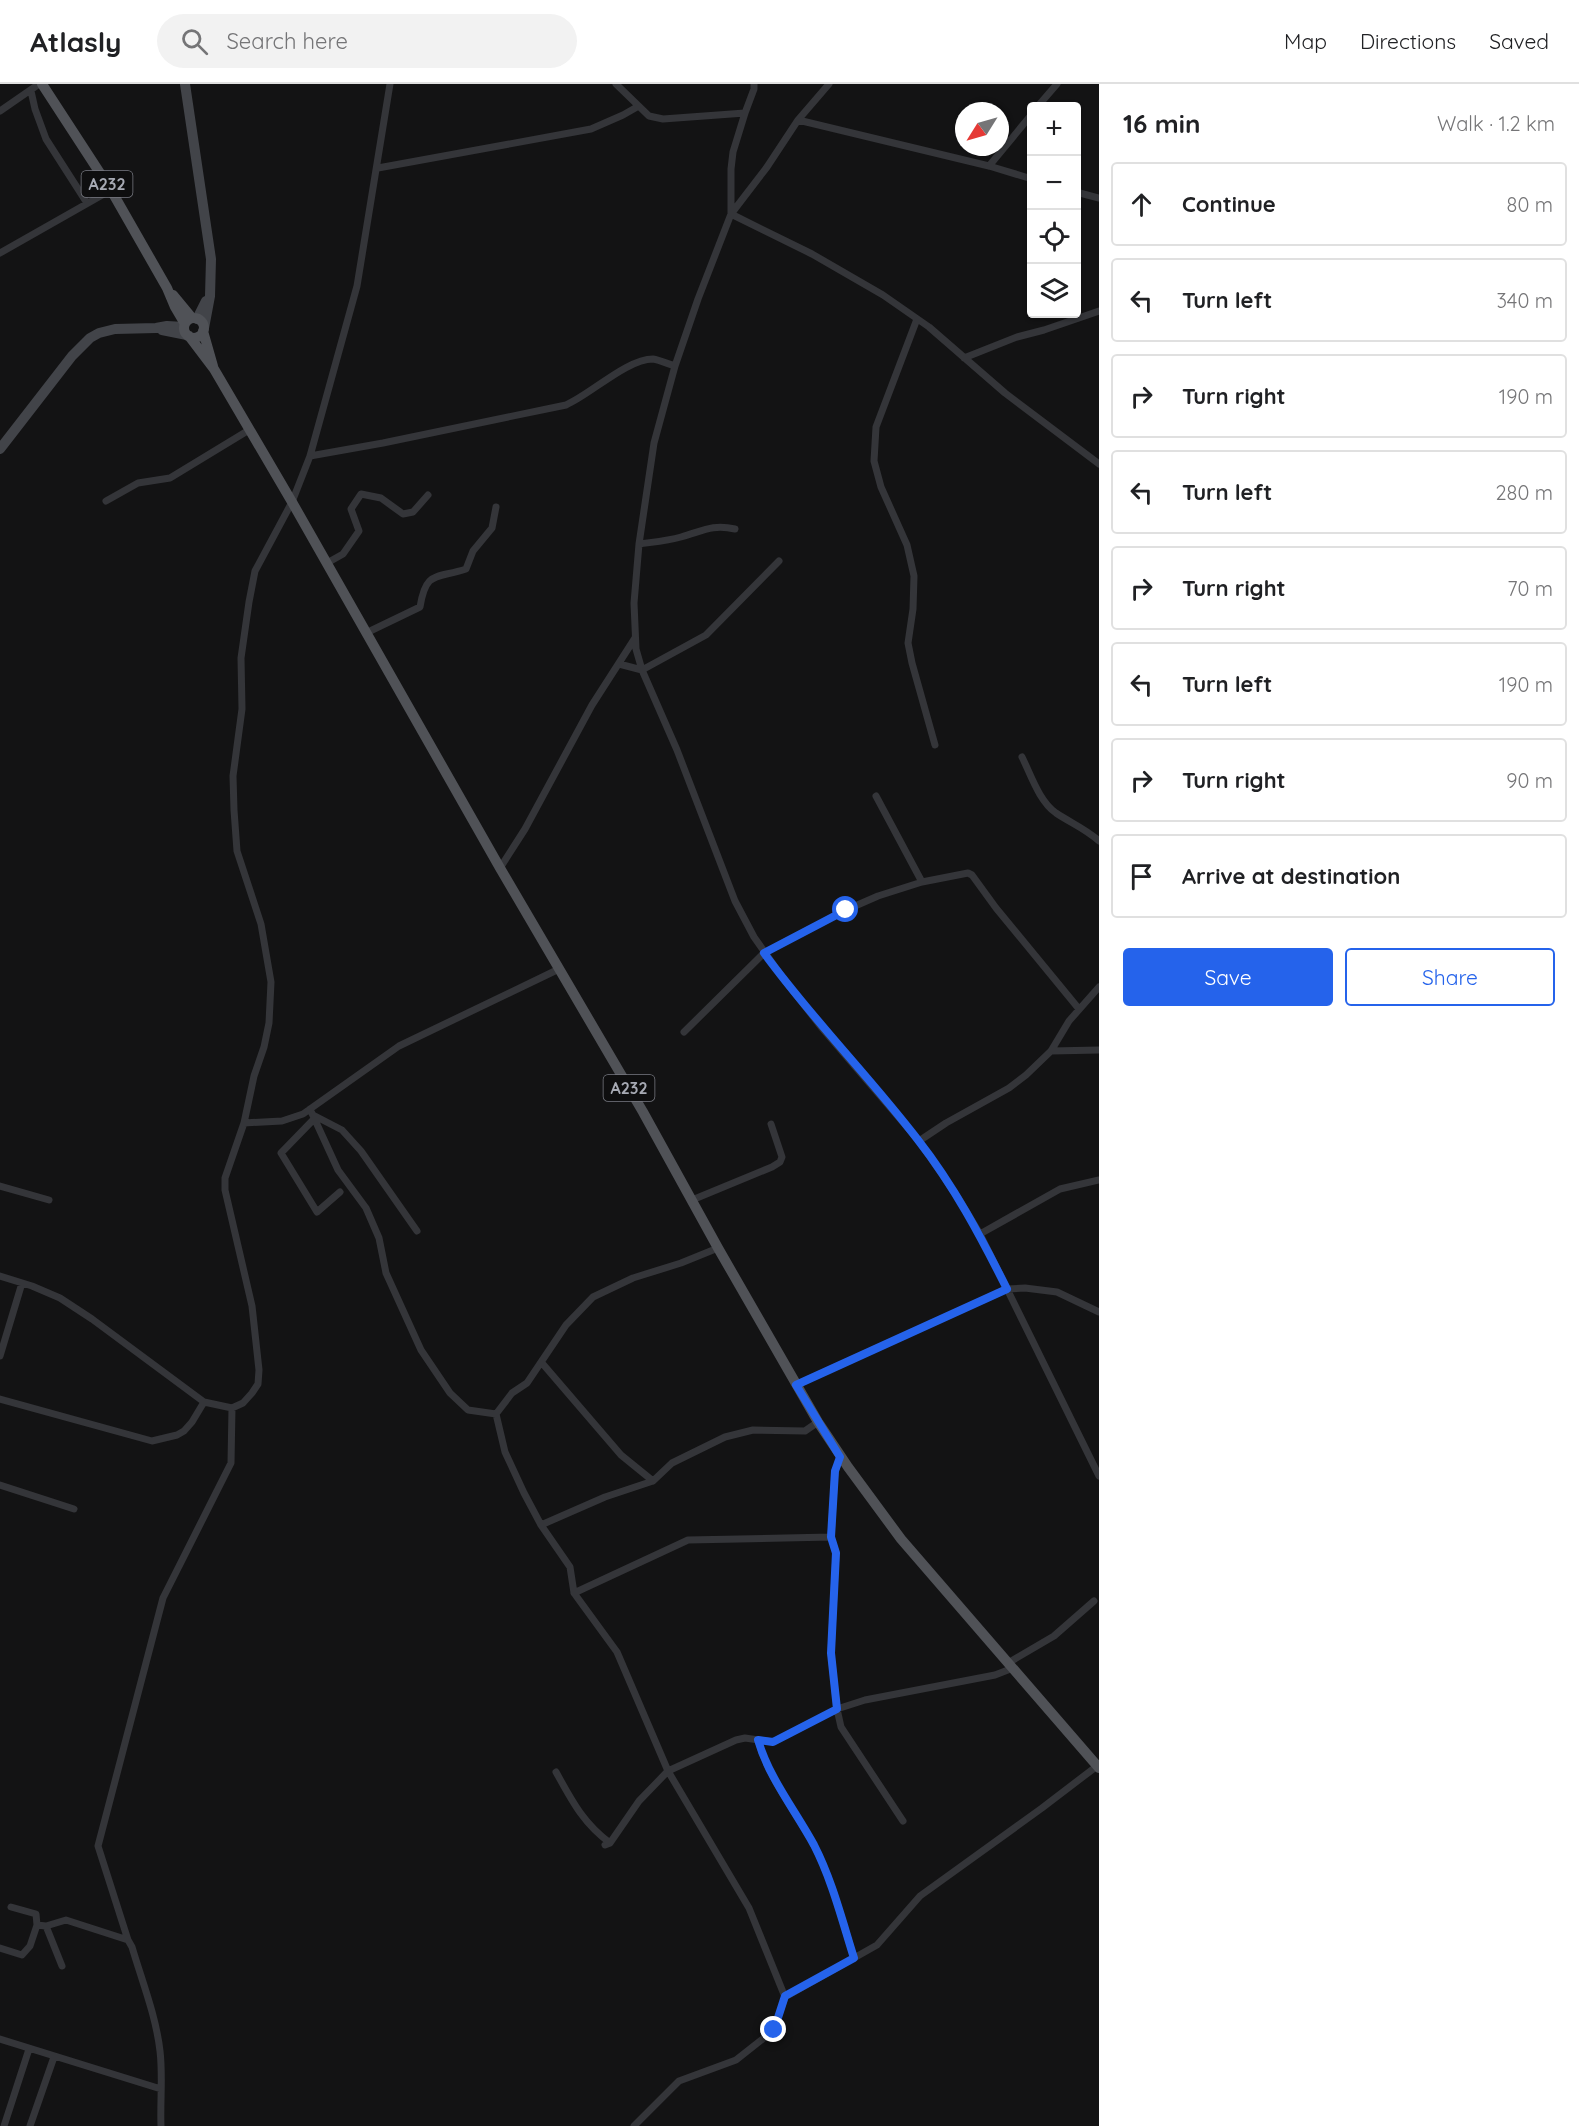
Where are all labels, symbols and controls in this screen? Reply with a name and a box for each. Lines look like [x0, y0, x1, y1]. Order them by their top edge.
search box [157, 14, 577, 68]
text: Atlasly [30, 24, 121, 59]
icon: search [178, 25, 211, 58]
text: Search here [226, 27, 348, 55]
text: Map [1284, 28, 1327, 54]
text: Directions [1360, 28, 1456, 54]
text: Saved [1489, 28, 1549, 54]
north arrow [955, 102, 1009, 156]
map controls [1027, 102, 1081, 318]
button: + [1027, 102, 1081, 156]
text: 16 min [1123, 107, 1200, 140]
text: Walk · 1.2 km [1437, 111, 1555, 136]
button: − [1027, 156, 1081, 210]
road number: A232 [82, 171, 132, 197]
icon: ahead [1125, 188, 1158, 221]
text: Continue [1182, 190, 1276, 218]
text: 80 m [1507, 192, 1553, 217]
button: locate [1027, 210, 1081, 264]
button: layers [1027, 264, 1081, 318]
icon: left [1125, 284, 1158, 317]
text: Turn left [1182, 286, 1272, 314]
text: 340 m [1496, 288, 1553, 313]
icon: right [1125, 380, 1158, 413]
text: Turn right [1182, 382, 1286, 410]
text: 190 m [1499, 384, 1553, 409]
icon: left [1125, 476, 1158, 509]
text: Turn left [1182, 478, 1272, 506]
text: 280 m [1496, 480, 1553, 505]
icon: right [1125, 572, 1158, 605]
text: Turn right [1182, 574, 1286, 602]
text: 70 m [1507, 576, 1553, 601]
icon: left [1125, 668, 1158, 701]
text: Turn left [1182, 670, 1272, 698]
text: 190 m [1499, 672, 1553, 697]
icon: right [1125, 764, 1158, 797]
text: Turn right [1182, 766, 1286, 794]
text: 90 m [1506, 768, 1553, 793]
icon: arrive [1125, 860, 1158, 893]
text: Arrive at destination [1182, 862, 1400, 890]
route start [832, 896, 858, 922]
button: Save [1123, 948, 1333, 1006]
button: Share [1345, 948, 1555, 1006]
road number: A232 [604, 1075, 654, 1101]
route end [760, 2016, 786, 2042]

